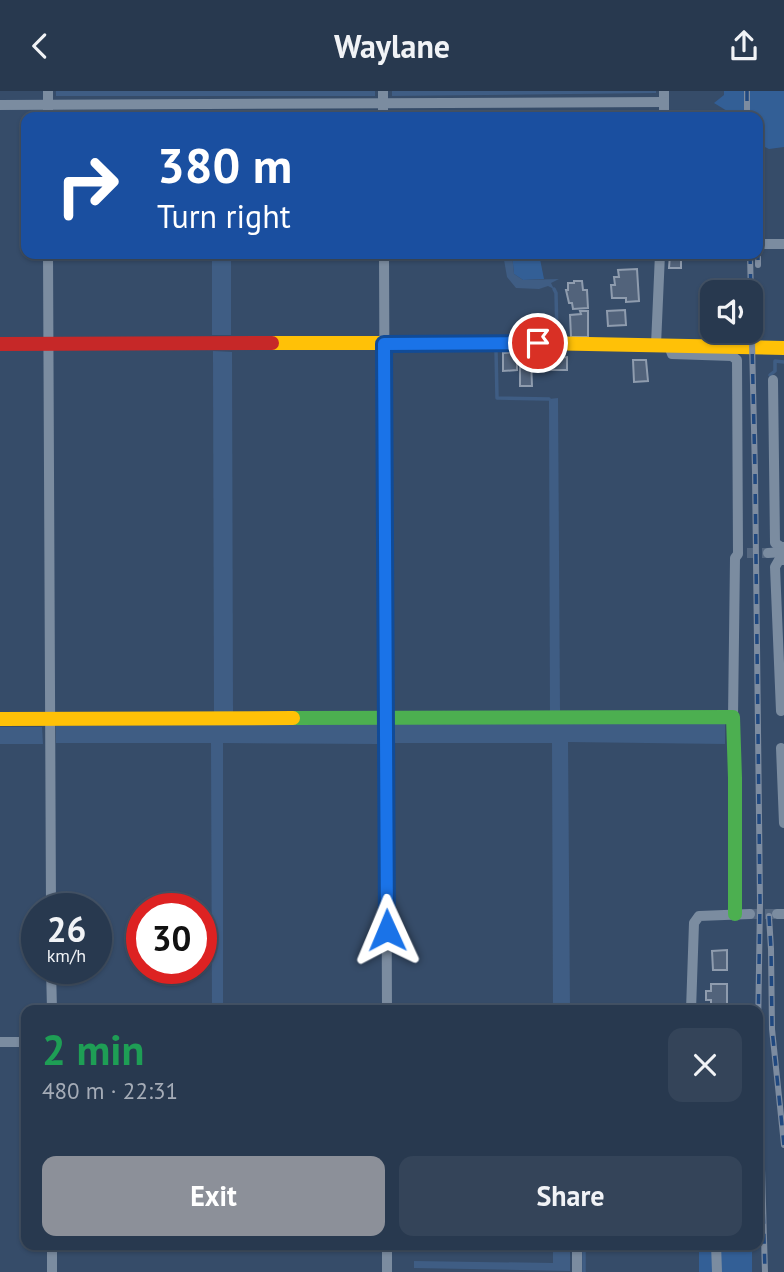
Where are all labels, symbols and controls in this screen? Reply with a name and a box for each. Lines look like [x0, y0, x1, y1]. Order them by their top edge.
text: Waylane [334, 25, 450, 67]
icon: back [21, 27, 59, 65]
icon: share [725, 27, 763, 65]
text: 380 m [157, 133, 292, 197]
icon: right [42, 140, 133, 231]
text: Turn right [157, 195, 291, 237]
map controls [700, 280, 763, 343]
button: sound [700, 280, 763, 343]
pin [508, 313, 568, 373]
icon: arrive [519, 324, 557, 362]
speed limit sign: 30 [126, 893, 217, 984]
position arrow [350, 893, 424, 967]
text: 26 [47, 906, 86, 952]
text: km/h [47, 944, 86, 967]
text: 2 min [42, 1022, 144, 1077]
button: close [668, 1028, 742, 1102]
text: 480 m · 22:31 [42, 1076, 178, 1105]
button: Exit [42, 1156, 385, 1236]
button: Share [399, 1156, 742, 1236]

